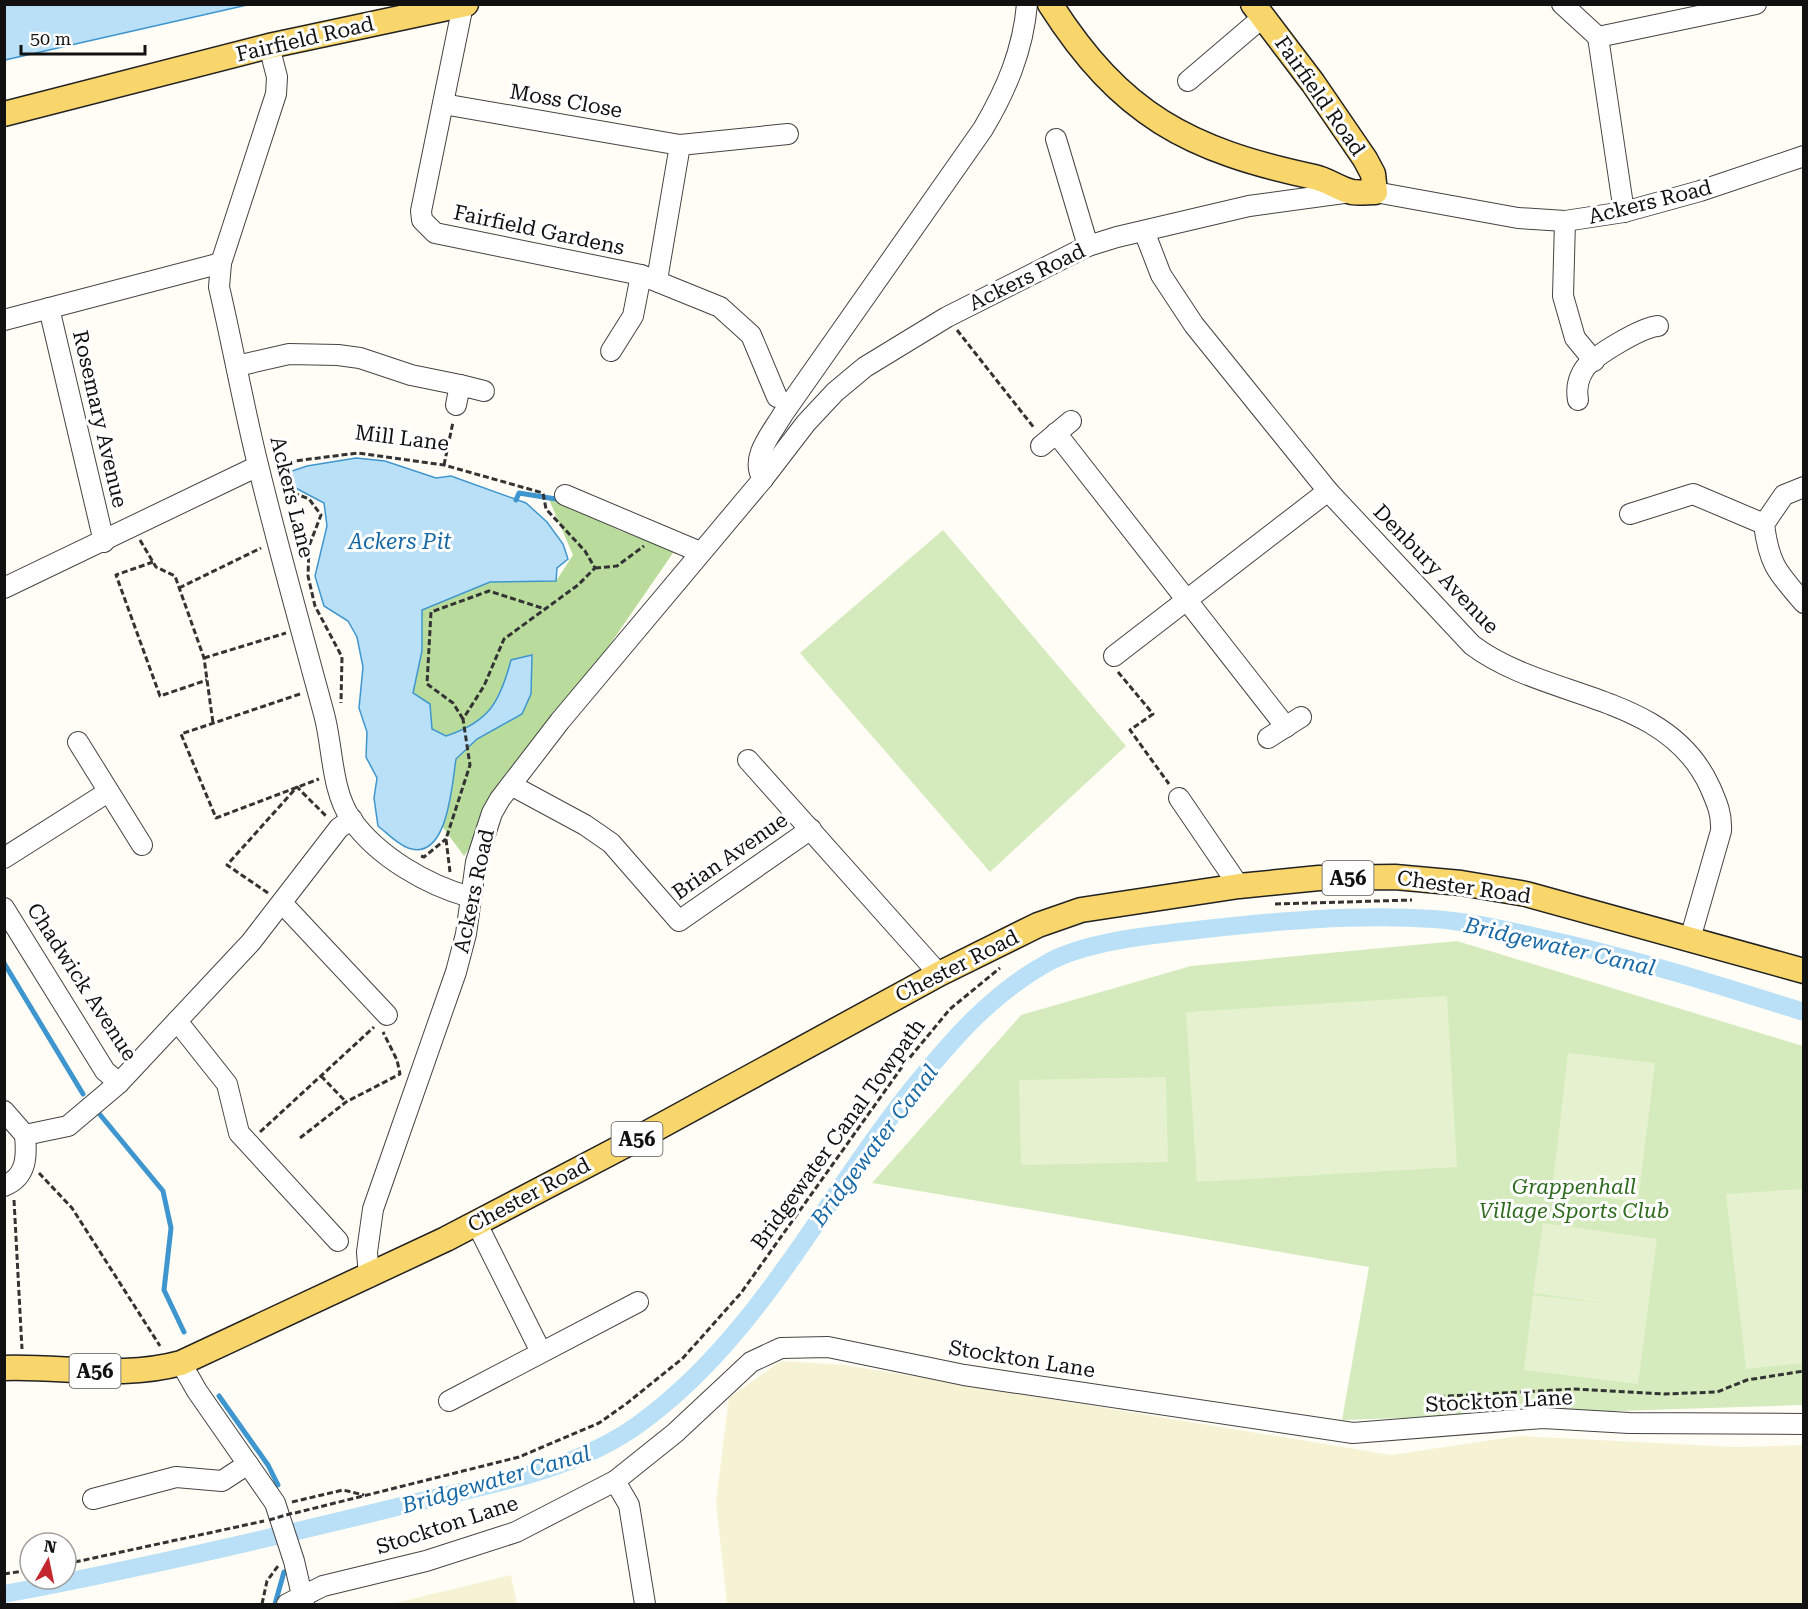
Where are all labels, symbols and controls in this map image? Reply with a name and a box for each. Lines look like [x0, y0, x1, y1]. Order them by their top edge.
street label: Fairfield Road [234, 11, 377, 67]
scale bar [21, 18, 146, 56]
text: 50 m [30, 28, 71, 49]
street label: Fairfield Road [1270, 32, 1370, 161]
street label: Moss Close [508, 79, 624, 123]
street label: Ackers Road [1586, 175, 1715, 229]
street label: Fairfield Gardens [451, 200, 627, 260]
street label: Ackers Road [965, 238, 1089, 315]
street label: Rosemary Avenue [68, 328, 132, 510]
street label: Mill Lane [354, 420, 450, 456]
street label: Ackers Lane [265, 434, 319, 560]
street label: Denbury Avenue [1368, 500, 1504, 638]
water label: Ackers Pit [346, 529, 452, 554]
street label: Brian Avenue [668, 807, 792, 905]
street label: Ackers Road [449, 826, 499, 955]
road number: A56 [1322, 861, 1374, 895]
street label: Chester Road [1396, 866, 1533, 908]
street label: Chadwick Avenue [22, 899, 142, 1065]
water label: Bridgewater Canal [1461, 912, 1658, 981]
street label: Chester Road [891, 924, 1023, 1007]
street label: Bridgewater Canal Towpath [746, 1014, 930, 1254]
water label: Bridgewater Canal [805, 1059, 943, 1231]
road number: A56 [612, 1122, 662, 1156]
street label: Chester Road [464, 1153, 595, 1237]
park label: Grappenhall Village Sports Club [1479, 1175, 1669, 1223]
street label: Stockton Lane [947, 1336, 1097, 1382]
road number: A56 [70, 1354, 121, 1388]
street label: Stockton Lane [1425, 1385, 1573, 1417]
water label: Bridgewater Canal [398, 1441, 593, 1519]
street label: Stockton Lane [373, 1491, 521, 1559]
north arrow [18, 1531, 78, 1591]
text: N [43, 1536, 58, 1557]

